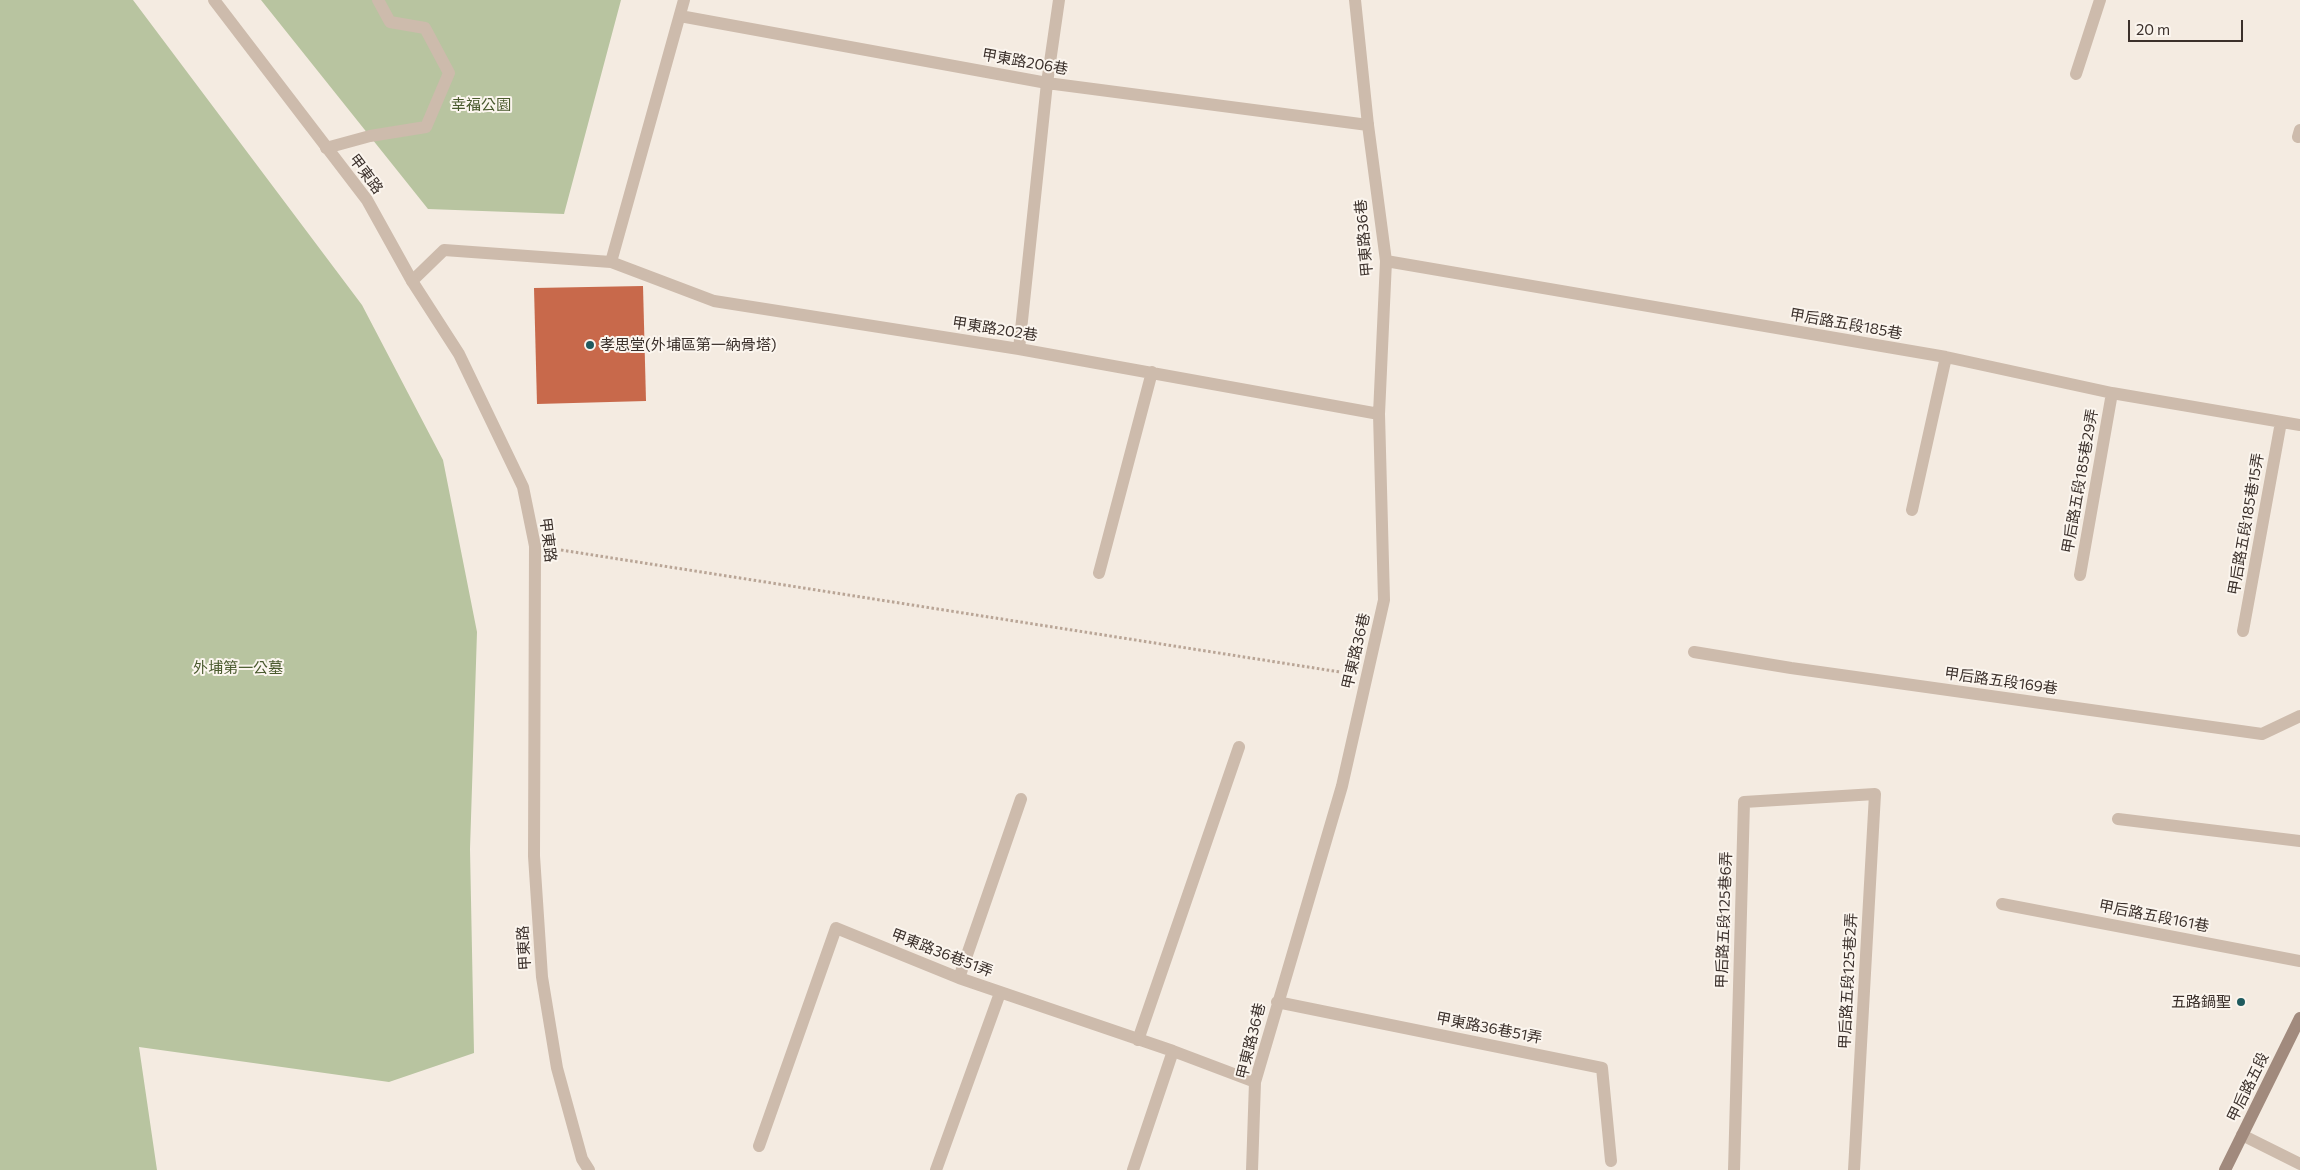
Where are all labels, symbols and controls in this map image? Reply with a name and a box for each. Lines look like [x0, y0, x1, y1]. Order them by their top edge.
scale bar [2130, 10, 2245, 42]
text: 20 m [2136, 20, 2170, 38]
street label: 甲東路206巷 [981, 46, 1069, 78]
park label: 幸福公園 [451, 96, 511, 114]
street label: 甲東路 [345, 151, 387, 197]
street label: 甲東路36巷 [1352, 199, 1376, 277]
street label: 甲后路五段185巷 [1788, 305, 1904, 343]
street label: 甲東路202巷 [951, 313, 1039, 345]
place label: 孝思堂(外埔區第一納骨塔) [600, 336, 777, 354]
marker: 孝思堂(外埔區第一納骨塔) [584, 339, 596, 351]
street label: 甲后路五段185巷29弄 [2058, 407, 2102, 555]
street label: 甲后路五段185巷15弄 [2225, 451, 2267, 597]
street label: 甲東路 [536, 517, 560, 563]
street label: 甲東路36巷 [1338, 611, 1374, 691]
park label: 外埔第一公墓 [193, 659, 283, 677]
street label: 甲后路五段169巷 [1943, 664, 2059, 698]
street label: 甲后路五段125巷6弄 [1713, 851, 1735, 989]
street label: 甲后路五段161巷 [2097, 896, 2211, 936]
street label: 甲后路五段125巷2弄 [1835, 912, 1861, 1050]
street label: 甲東路 [514, 925, 534, 971]
street label: 甲東路36巷51弄 [889, 925, 995, 981]
place label: 五路鍋聖 [2171, 993, 2231, 1011]
marker: 五路鍋聖 [2235, 996, 2247, 1008]
street label: 甲東路36巷 [1233, 1001, 1269, 1081]
street label: 甲東路36巷51弄 [1434, 1009, 1544, 1047]
street label: 甲后路五段 [2223, 1049, 2273, 1125]

